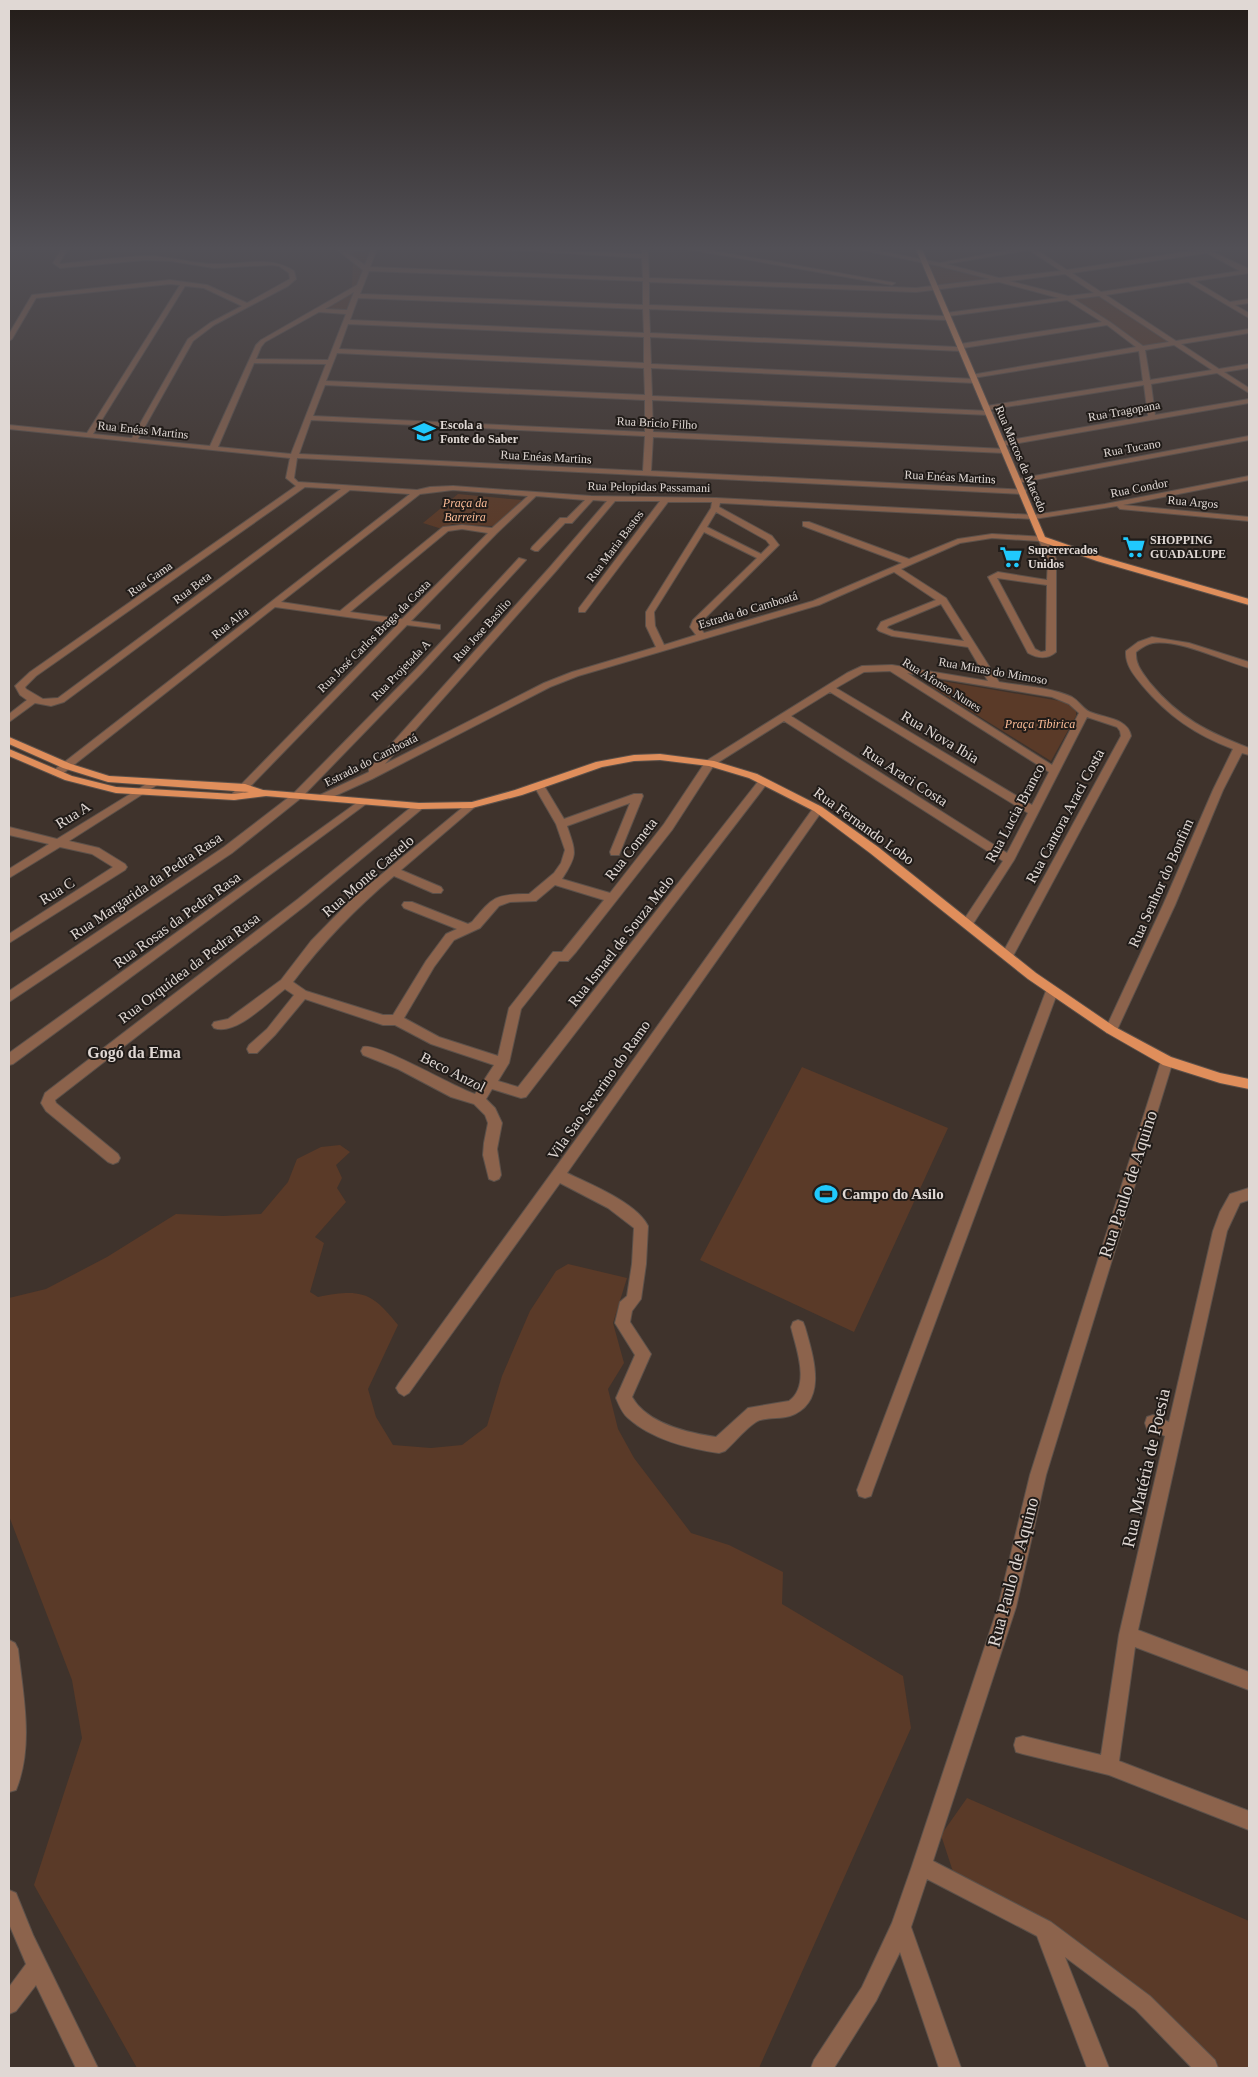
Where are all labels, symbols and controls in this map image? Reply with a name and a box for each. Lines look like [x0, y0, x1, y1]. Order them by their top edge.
street label: Rua Tragopana [1087, 398, 1162, 424]
street label: Rua Marcos de Macedo [992, 404, 1050, 514]
street label: Rua Bricio Filho [616, 414, 698, 432]
street label: Rua Enéas Martins [97, 418, 189, 442]
place label: Escola a Fonte do Saber [440, 418, 519, 446]
school or university icon: Escola a Fonte do Saber [411, 419, 437, 445]
street label: Rua Tucano [1102, 436, 1162, 460]
street label: Rua Enéas Martins [500, 448, 592, 466]
street label: Rua Enéas Martins [904, 468, 996, 486]
street label: Rua Condor [1109, 476, 1169, 500]
street label: Rua Pelopidas Passamani [588, 479, 711, 495]
street label: Rua Argos [1167, 493, 1219, 511]
park label: Praça da Barreira [442, 496, 487, 524]
street label: Rua Maria Bastos [584, 507, 647, 585]
place label: SHOPPING GUADALUPE [1150, 533, 1226, 561]
supermarket icon: SHOPPING GUADALUPE [1121, 534, 1147, 560]
place label: Superercados Unidos [1028, 543, 1098, 571]
supermarket icon: Superercados Unidos [998, 544, 1024, 570]
street label: Rua Gama [125, 558, 175, 599]
street label: Rua Beta [170, 569, 214, 607]
street label: Rua José Carlos Braga da Costa [315, 576, 434, 695]
street label: Estrada do Camboatá [697, 588, 800, 632]
street label: Rua Jose Basilio [450, 596, 514, 664]
street label: Rua Alfa [209, 604, 252, 642]
street label: Rua Projetada A [369, 637, 434, 703]
street label: Rua Afonso Nunes [900, 655, 984, 715]
street label: Rua Minas do Mimoso [937, 655, 1049, 687]
street label: Rua Nova Ibia [898, 708, 982, 767]
park label: Praça Tibirica [1004, 717, 1075, 731]
street label: Estrada do Camboatá [322, 730, 420, 790]
street label: Rua Araci Costa [859, 743, 951, 810]
street label: Rua Cantora Araci Costa [1023, 746, 1107, 886]
street label: Rua Lucia Branco [982, 761, 1048, 865]
street label: Rua Fernando Lobo [811, 784, 917, 868]
street label: Rua A [53, 798, 93, 832]
street label: Rua Cometa [602, 814, 660, 883]
street label: Rua Senhor do Bonfim [1125, 816, 1197, 950]
street label: Rua Margarida da Pedra Rasa [67, 829, 225, 943]
street label: Rua Monte Castelo [319, 832, 417, 920]
street label: Rua Rosas da Pedra Rasa [111, 869, 244, 971]
street label: Rua Ismael de Souza Melo [565, 872, 677, 1010]
street label: Rua C [37, 874, 77, 908]
street label: Rua Orquídea da Pedra Rasa [115, 910, 263, 1026]
street label: Vila Sao Severino do Ramo [545, 1017, 653, 1163]
district label: Gogó da Ema [87, 1044, 181, 1062]
street label: Beco Anzol [418, 1049, 488, 1095]
street label: Rua Paulo de Aquino [1095, 1108, 1161, 1260]
sports icon: Campo do Asilo [813, 1181, 839, 1207]
place label: Campo do Asilo [842, 1186, 944, 1202]
street label: Rua Matéria de Poesia [1118, 1387, 1174, 1549]
street label: Rua Paulo de Aquino [983, 1495, 1043, 1649]

